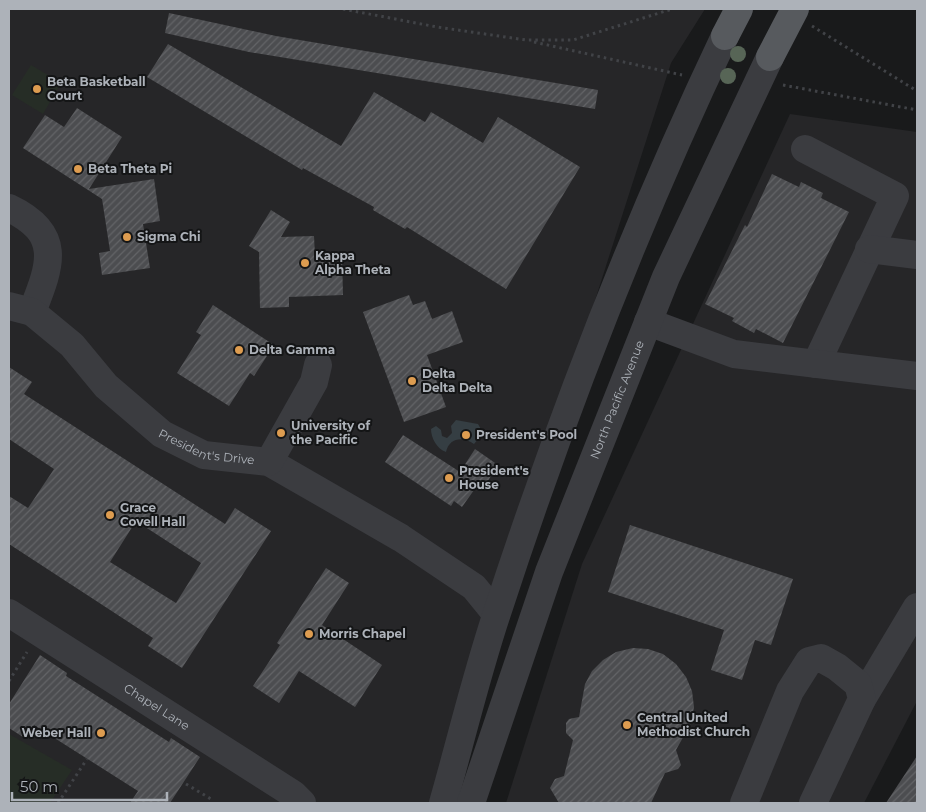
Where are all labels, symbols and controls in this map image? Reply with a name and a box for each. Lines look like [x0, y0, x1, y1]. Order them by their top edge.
place label: Beta Basketball Court [47, 74, 146, 103]
marker: Beta Basketball Court [31, 83, 43, 95]
place label: Beta Theta Pi [88, 161, 172, 176]
marker: Beta Theta Pi [72, 163, 84, 175]
place label: Sigma Chi [137, 229, 201, 244]
marker: Sigma Chi [121, 231, 133, 243]
place label: Kappa Alpha Theta [314, 248, 391, 277]
marker: Kappa Alpha Theta [299, 257, 311, 269]
street label: North Pacific Avenue [587, 338, 647, 461]
place label: Delta Gamma [249, 342, 335, 357]
marker: Delta Gamma [233, 344, 245, 356]
place label: Delta Delta Delta [422, 366, 492, 395]
marker: Delta Delta Delta [406, 375, 418, 387]
place label: University of the Pacific [291, 418, 371, 447]
street label: President's Drive [156, 426, 255, 467]
marker: University of the Pacific [275, 427, 287, 439]
place label: President's Pool [476, 427, 577, 442]
marker: President's Pool [460, 429, 472, 441]
place label: President's House [459, 463, 529, 492]
marker: President's House [443, 472, 455, 484]
place label: Grace Covell Hall [120, 500, 186, 529]
marker: Grace Covell Hall [104, 509, 116, 521]
place label: Morris Chapel [319, 626, 406, 641]
marker: Morris Chapel [303, 628, 315, 640]
street label: Chapel Lane [121, 680, 193, 733]
place label: Central United Methodist Church [637, 710, 750, 739]
marker: Central United Methodist Church [621, 719, 633, 731]
place label: Weber Hall [21, 725, 91, 740]
marker: Weber Hall [95, 727, 107, 739]
scale bar [12, 770, 168, 802]
text: 50 m [20, 777, 58, 796]

